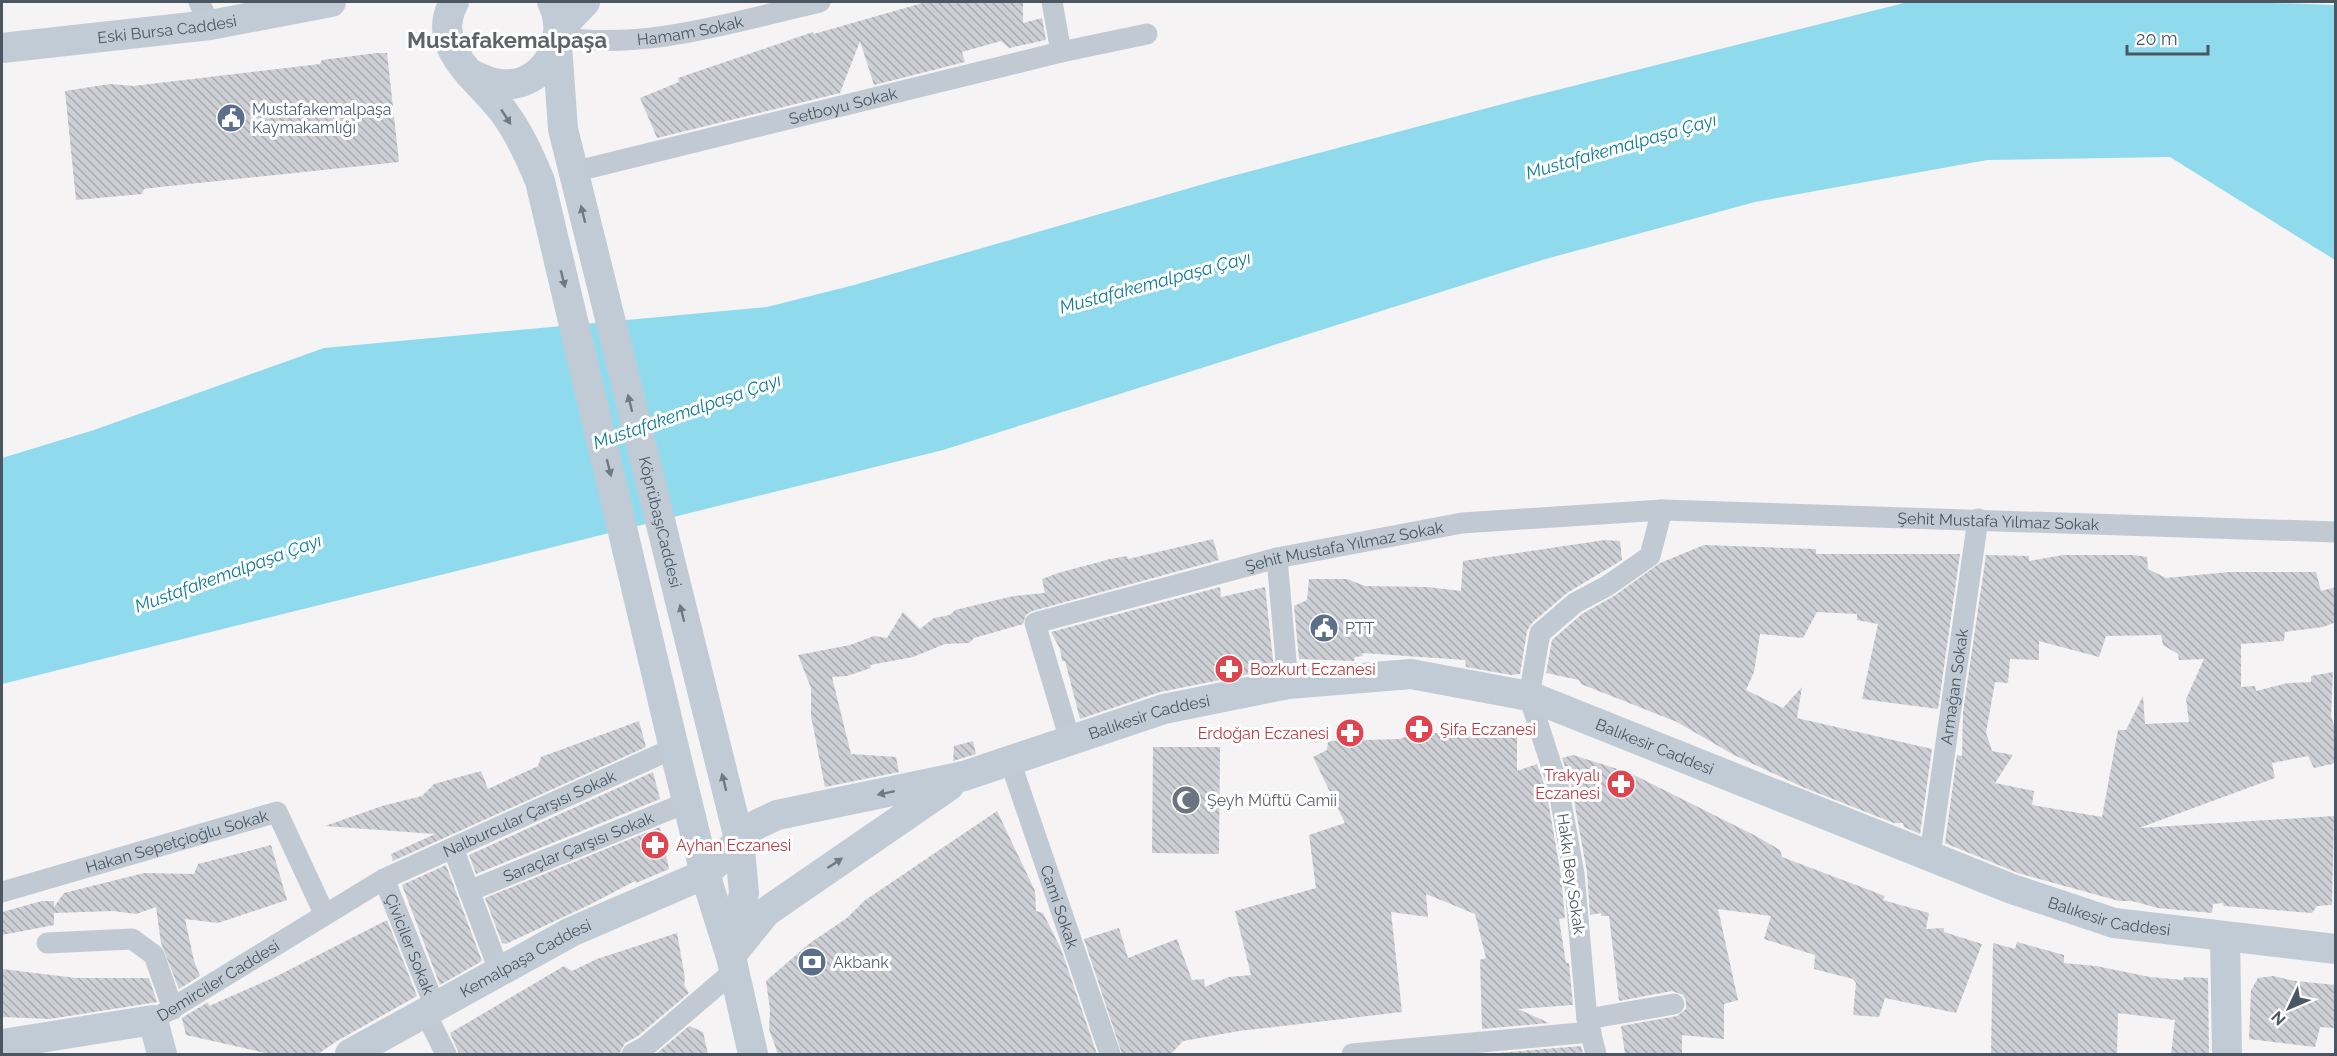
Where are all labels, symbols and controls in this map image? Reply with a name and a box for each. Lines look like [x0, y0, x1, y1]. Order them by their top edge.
street label: Eski Bursa Caddesi [96, 11, 238, 47]
street label: Hamam Sokak [636, 11, 746, 49]
scale bar [2127, 18, 2208, 56]
district label: Mustafakemalpaşa [407, 27, 607, 53]
text: 20 m [2136, 28, 2178, 49]
street label: Setboyu Sokak [787, 83, 900, 128]
place label: Mustafakemalpaşa Kaymakamlığı [252, 100, 392, 137]
public building icon: Mustafakemalpaşa Kaymakamlığı [215, 102, 247, 134]
one-way arrow [500, 109, 511, 125]
water label: Mustafakemalpaşa Çayı [1523, 109, 1719, 183]
one-way arrow [578, 205, 588, 223]
water label: Mustafakemalpaşa Çayı [1057, 246, 1253, 318]
one-way arrow [559, 269, 569, 288]
water label: Mustafakemalpaşa Çayı [590, 369, 784, 453]
one-way arrow [625, 394, 635, 412]
street label: KöprübaşıCaddesi [635, 454, 686, 589]
one-way arrow [604, 459, 614, 477]
street label: Şehit Mustafa Yılmaz Sokak [1897, 508, 2100, 534]
street label: Şehit Mustafa Yılmaz Sokak [1243, 517, 1446, 576]
water label: Mustafakemalpaşa Çayı [132, 529, 324, 617]
one-way arrow [676, 604, 686, 622]
public building icon: PTT [1308, 612, 1340, 644]
place label: PTT [1345, 619, 1375, 638]
street label: Armağan Sokak [1936, 627, 1972, 746]
pharmacy icon: Bozkurt Eczanesi [1213, 653, 1245, 685]
place label: Bozkurt Eczanesi [1250, 660, 1376, 679]
street label: Balıkesir Caddesi [1086, 691, 1211, 743]
pharmacy icon: Şifa Eczanesi [1403, 713, 1435, 745]
street label: Balıkesir Caddesi [1593, 714, 1717, 778]
pharmacy icon: Erdoğan Eczanesi [1334, 717, 1366, 749]
place label: Şifa Eczanesi [1440, 720, 1536, 739]
place label: Erdoğan Eczanesi [1198, 724, 1329, 743]
street label: Nalburcular Çarşısı Sokak [440, 766, 619, 861]
place label: Trakyalı Eczanesi [1535, 766, 1600, 803]
pharmacy icon: Trakyalı Eczanesi [1605, 768, 1637, 800]
one-way arrow [719, 773, 729, 791]
mosque icon: Şeyh Müftü Camii [1170, 784, 1202, 816]
one-way arrow [877, 789, 896, 798]
place label: Şeyh Müftü Camii [1207, 791, 1337, 810]
street label: Hakan Sepetçioğlu Sokak [83, 805, 271, 877]
street label: Saraçlar Çarşısı Sokak [500, 807, 657, 886]
street label: Hakkı Bey Sokak [1553, 812, 1589, 936]
pharmacy icon: Ayhan Eczanesi [639, 829, 671, 861]
place label: Ayhan Eczanesi [676, 836, 791, 855]
one-way arrow [827, 857, 844, 868]
street label: Cami Sokak [1037, 863, 1083, 951]
street label: Çiviciler Sokak [381, 891, 439, 998]
street label: Balıkesir Caddesi [2046, 892, 2171, 939]
street label: Kemalpaşa Caddesi [456, 915, 594, 1001]
street label: Demirciler Caddesi [153, 936, 283, 1025]
bank icon: Akbank [796, 946, 828, 978]
place label: Akbank [833, 953, 889, 972]
north arrow [2259, 978, 2319, 1038]
text: N [2267, 1007, 2290, 1029]

